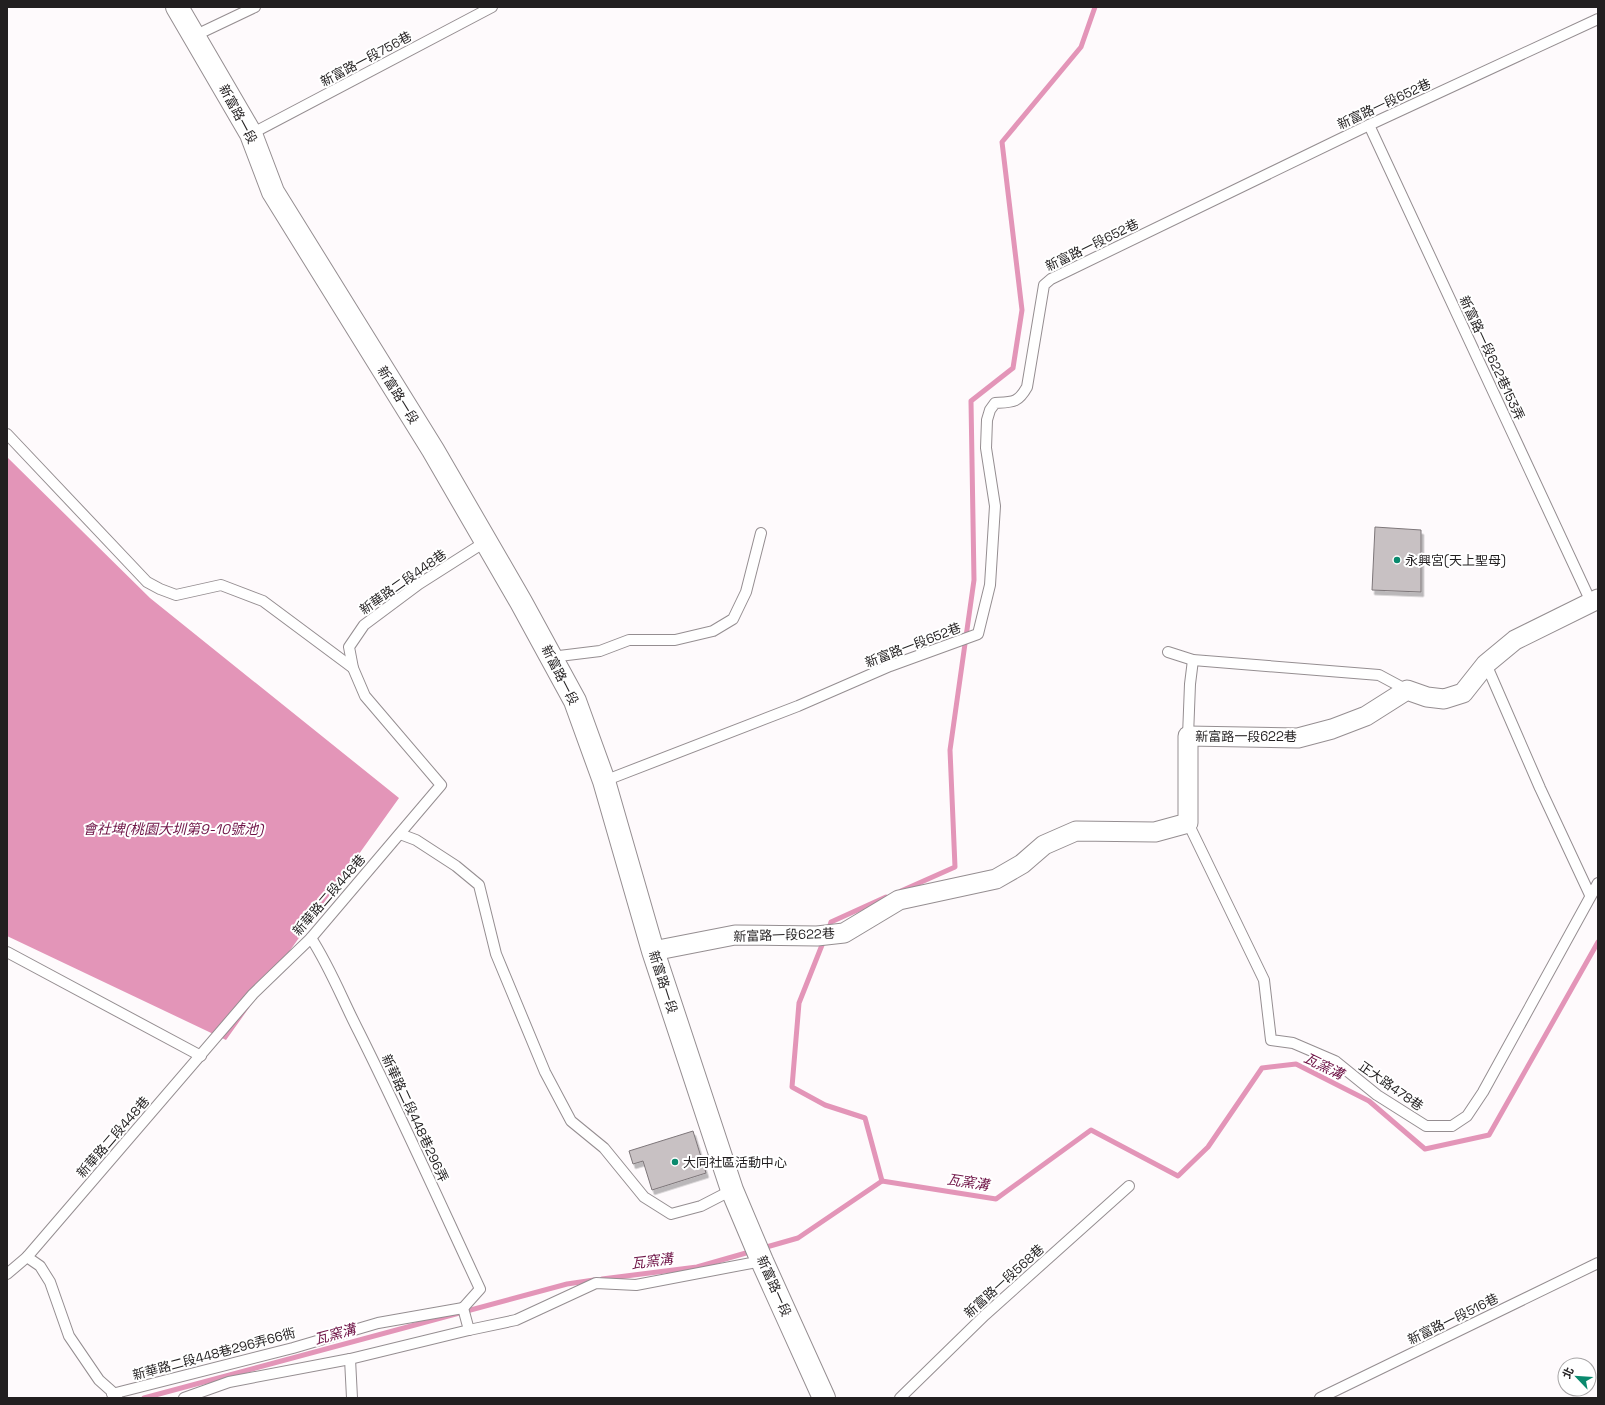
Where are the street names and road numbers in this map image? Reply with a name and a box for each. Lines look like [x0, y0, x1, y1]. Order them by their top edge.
street label: 新富路一段756巷 [317, 28, 415, 90]
street label: 新富路一段652巷 [1334, 75, 1434, 133]
street label: 新富路一段 [215, 81, 261, 147]
street label: 新富路一段652巷 [1043, 215, 1141, 275]
street label: 新富路一段622巷153弄 [1456, 293, 1528, 423]
street label: 新富路一段 [374, 363, 422, 427]
street label: 新華路二段448巷 [356, 546, 450, 618]
street label: 新富路一段652巷 [863, 619, 963, 671]
street label: 新富路一段 [538, 642, 582, 708]
street label: 新富路一段622巷 [1195, 728, 1297, 745]
street label: 新華路二段448巷 [289, 851, 369, 939]
street label: 新富路一段622巷 [733, 925, 835, 945]
street label: 新富路一段 [645, 948, 681, 1016]
street label: 新華路二段448巷296弄 [378, 1051, 452, 1185]
street label: 正大路478巷 [1355, 1057, 1427, 1115]
street label: 新華路二段448巷 [73, 1093, 153, 1181]
street label: 新富路一段568巷 [960, 1241, 1048, 1321]
street label: 新富路一段 [753, 1253, 795, 1319]
street label: 新富路一段516巷 [1405, 1290, 1501, 1348]
street label: 新華路二段448巷296弄66衖 [131, 1324, 297, 1384]

